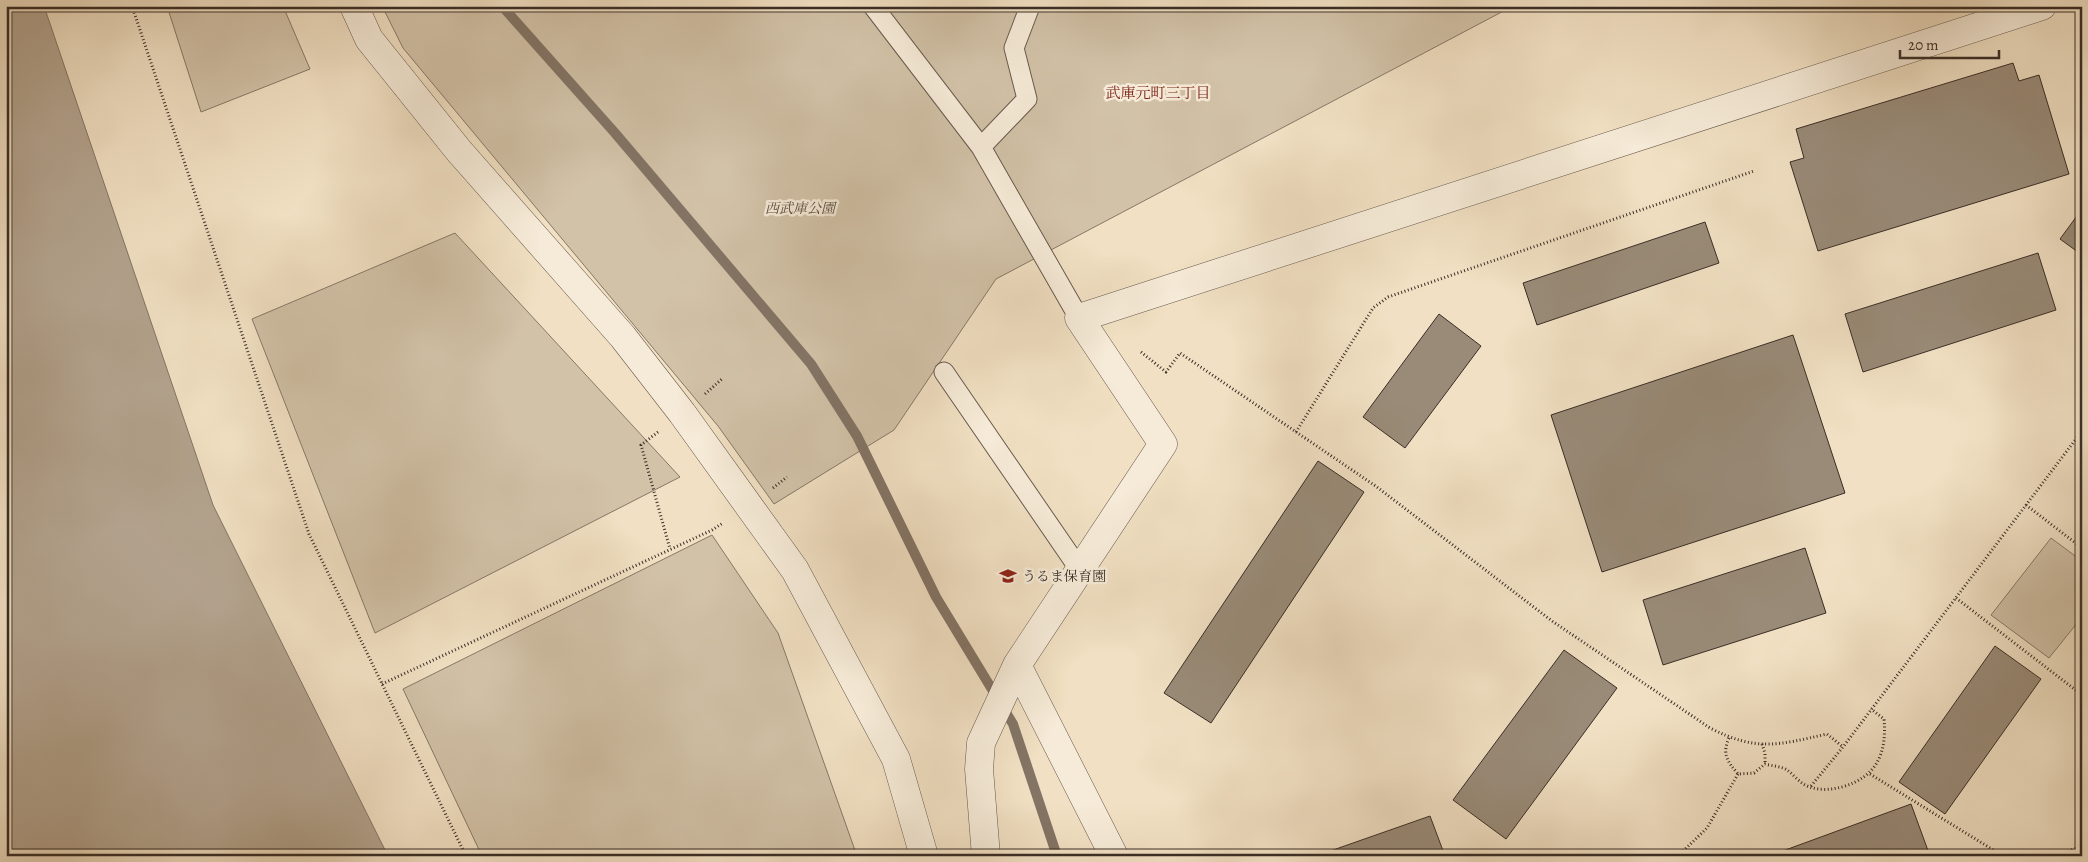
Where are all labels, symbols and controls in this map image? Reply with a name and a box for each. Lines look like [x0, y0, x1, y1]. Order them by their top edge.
scale bar [1900, 28, 1999, 60]
text: 20 m [1908, 35, 1939, 55]
district label: 武庫元町三丁目 [1105, 83, 1211, 103]
park label: 西武庫公園 [765, 199, 837, 218]
school or university icon: うるま保育園 [998, 566, 1018, 586]
place label: うるま保育園 [1022, 567, 1106, 586]

